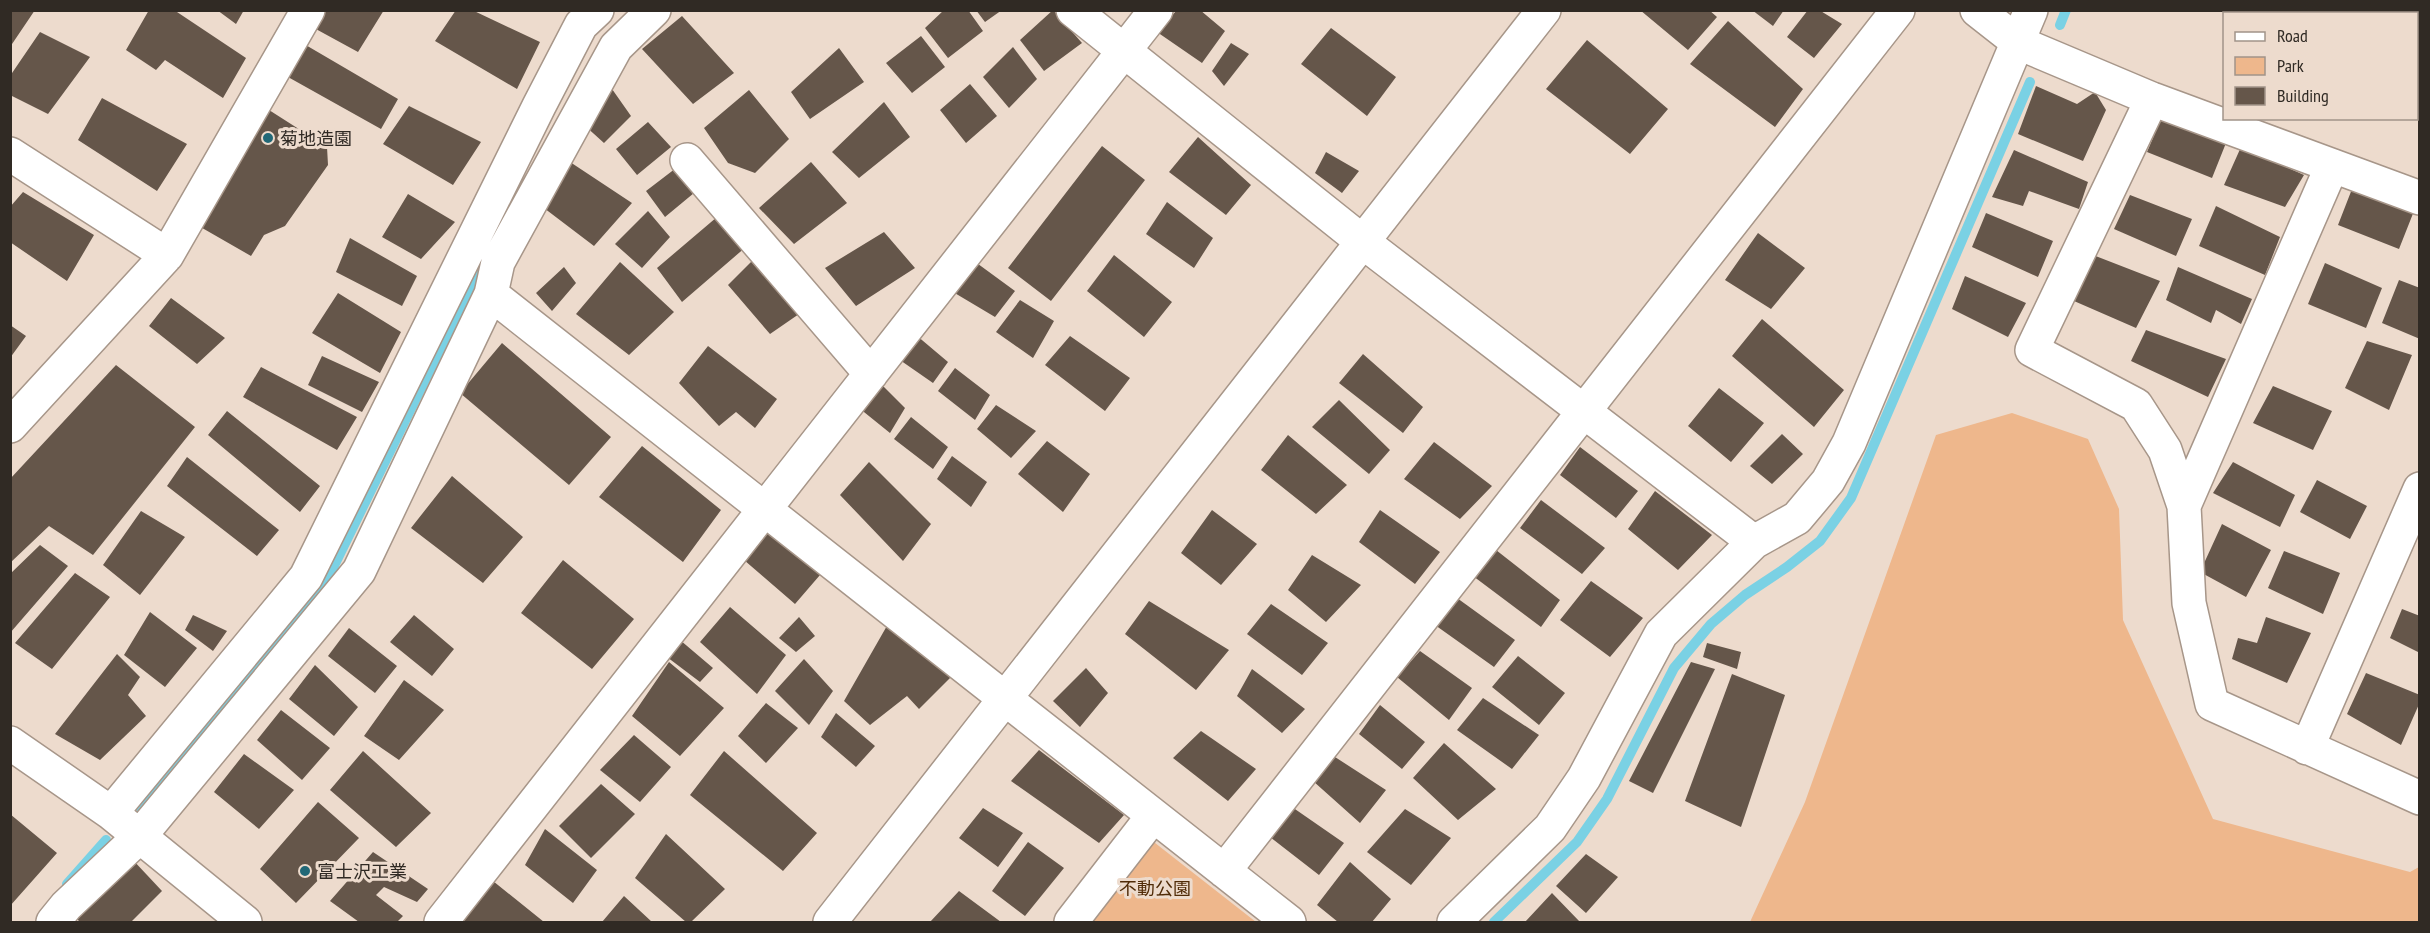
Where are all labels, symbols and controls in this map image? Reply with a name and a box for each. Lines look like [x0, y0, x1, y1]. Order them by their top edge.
legend [2223, 12, 2418, 120]
text: Road [2277, 24, 2308, 47]
text: Park [2277, 54, 2304, 77]
text: Building [2277, 84, 2329, 107]
place label: 菊地造園 [280, 127, 352, 150]
marker: 菊地造園 [261, 131, 275, 145]
place label: 富士沢工業 [317, 860, 407, 883]
marker: 富士沢工業 [298, 864, 312, 878]
park label: 不動公園 [1119, 877, 1191, 900]

